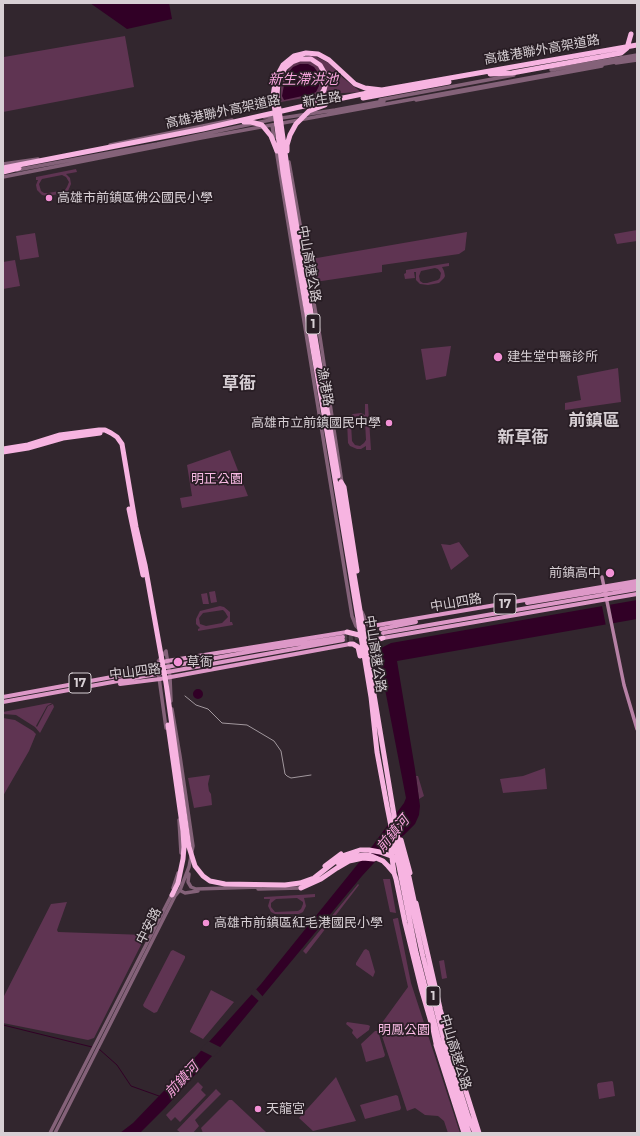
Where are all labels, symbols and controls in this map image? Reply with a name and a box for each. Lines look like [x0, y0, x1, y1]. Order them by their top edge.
street label: 高雄港聯外高架道路 [483, 32, 601, 68]
water label: 新生滯洪池 [268, 72, 338, 88]
street label: 新生路 [302, 89, 342, 111]
street label: 高雄港聯外高架道路 [164, 92, 282, 132]
place label: 高雄市前鎮區佛公國民小學 [57, 190, 213, 206]
marker: 高雄市前鎮區佛公國民小學 [44, 193, 54, 203]
street label: 中山高速公路 [295, 224, 323, 304]
road number: 1 [306, 314, 320, 334]
place label: 建生堂中醫診所 [507, 349, 598, 365]
marker: 建生堂中醫診所 [492, 351, 504, 363]
street label: 漁港路 [314, 366, 336, 408]
district label: 草衙 [222, 374, 256, 394]
district label: 前鎮區 [569, 411, 619, 431]
place label: 高雄市立前鎮國民中學 [251, 415, 381, 431]
marker: 高雄市立前鎮國民中學 [384, 418, 394, 428]
district label: 新草衙 [498, 428, 548, 448]
park label: 明正公園 [191, 471, 243, 487]
place label: 前鎮高中 [549, 565, 601, 581]
marker: 前鎮高中 [604, 567, 616, 579]
street label: 中山四路 [429, 591, 483, 615]
road number: 17 [494, 594, 516, 614]
street label: 中山高速公路 [361, 614, 389, 694]
place label: 草衙 [187, 654, 213, 670]
marker: 草衙 [172, 656, 184, 668]
street label: 中山四路 [108, 661, 162, 683]
road number: 17 [69, 673, 91, 693]
water label: 前鎮河 [373, 813, 413, 855]
street label: 中安路 [133, 905, 165, 947]
place label: 高雄市前鎮區紅毛港國民小學 [214, 915, 383, 931]
marker: 高雄市前鎮區紅毛港國民小學 [201, 918, 211, 928]
road number: 1 [426, 986, 440, 1006]
street label: 中山高速公路 [436, 1012, 474, 1092]
park label: 明鳳公園 [378, 1022, 430, 1038]
water label: 前鎮河 [162, 1059, 202, 1101]
place label: 天龍宮 [266, 1101, 305, 1117]
marker: 天龍宮 [253, 1104, 263, 1114]

